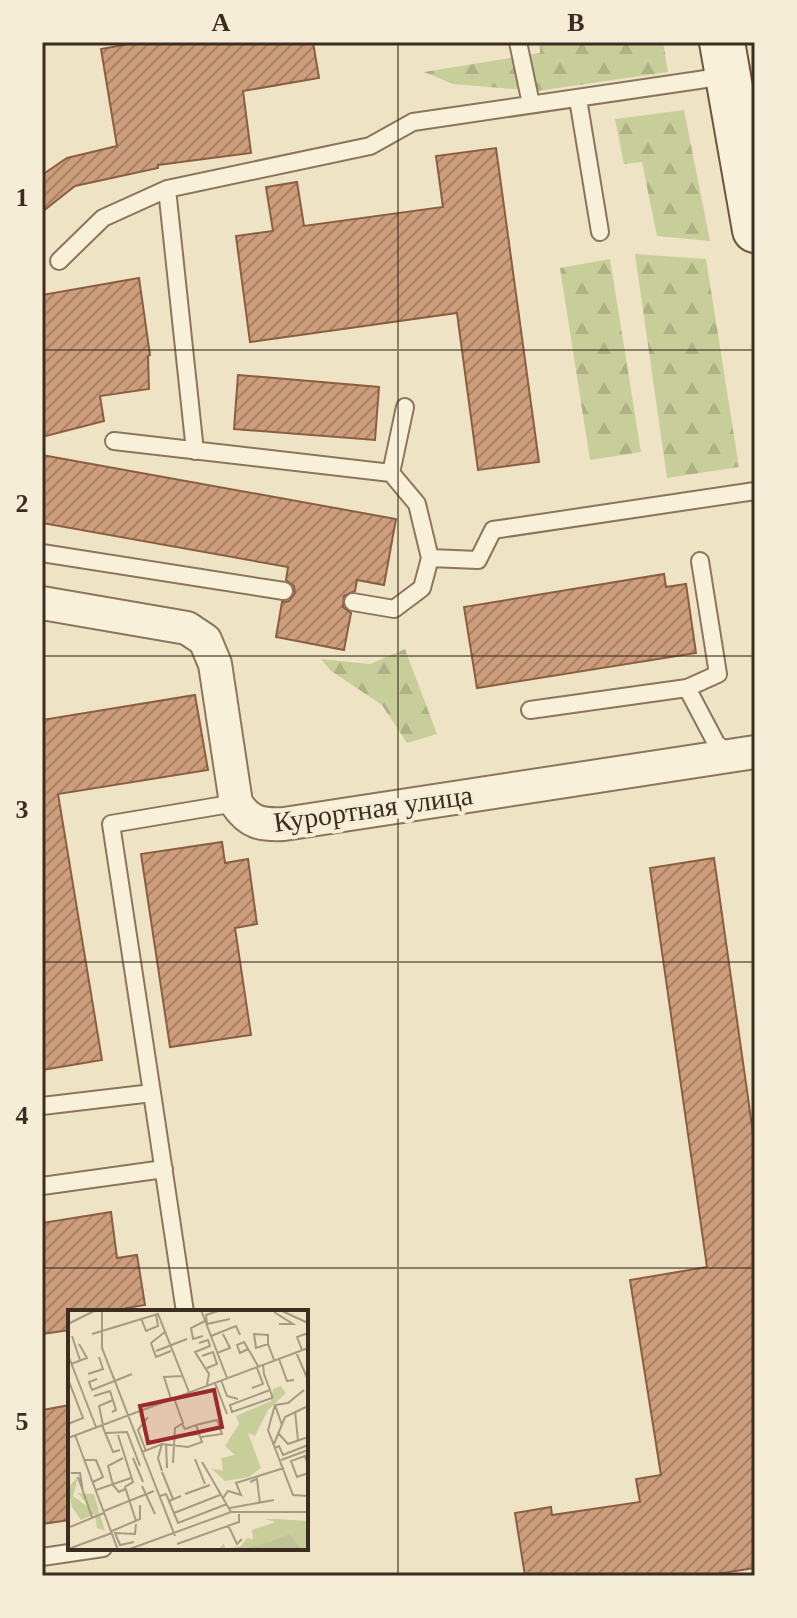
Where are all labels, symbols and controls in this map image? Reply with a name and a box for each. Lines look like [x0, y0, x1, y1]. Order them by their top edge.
text: A [212, 8, 231, 37]
text: B [567, 8, 585, 37]
text: 1 [16, 183, 29, 212]
text: 2 [16, 489, 29, 518]
street label: Курортная улица [271, 779, 475, 838]
text: 3 [16, 795, 29, 824]
text: 4 [16, 1101, 29, 1130]
inset map [68, 1310, 308, 1550]
text: 5 [16, 1407, 29, 1436]

